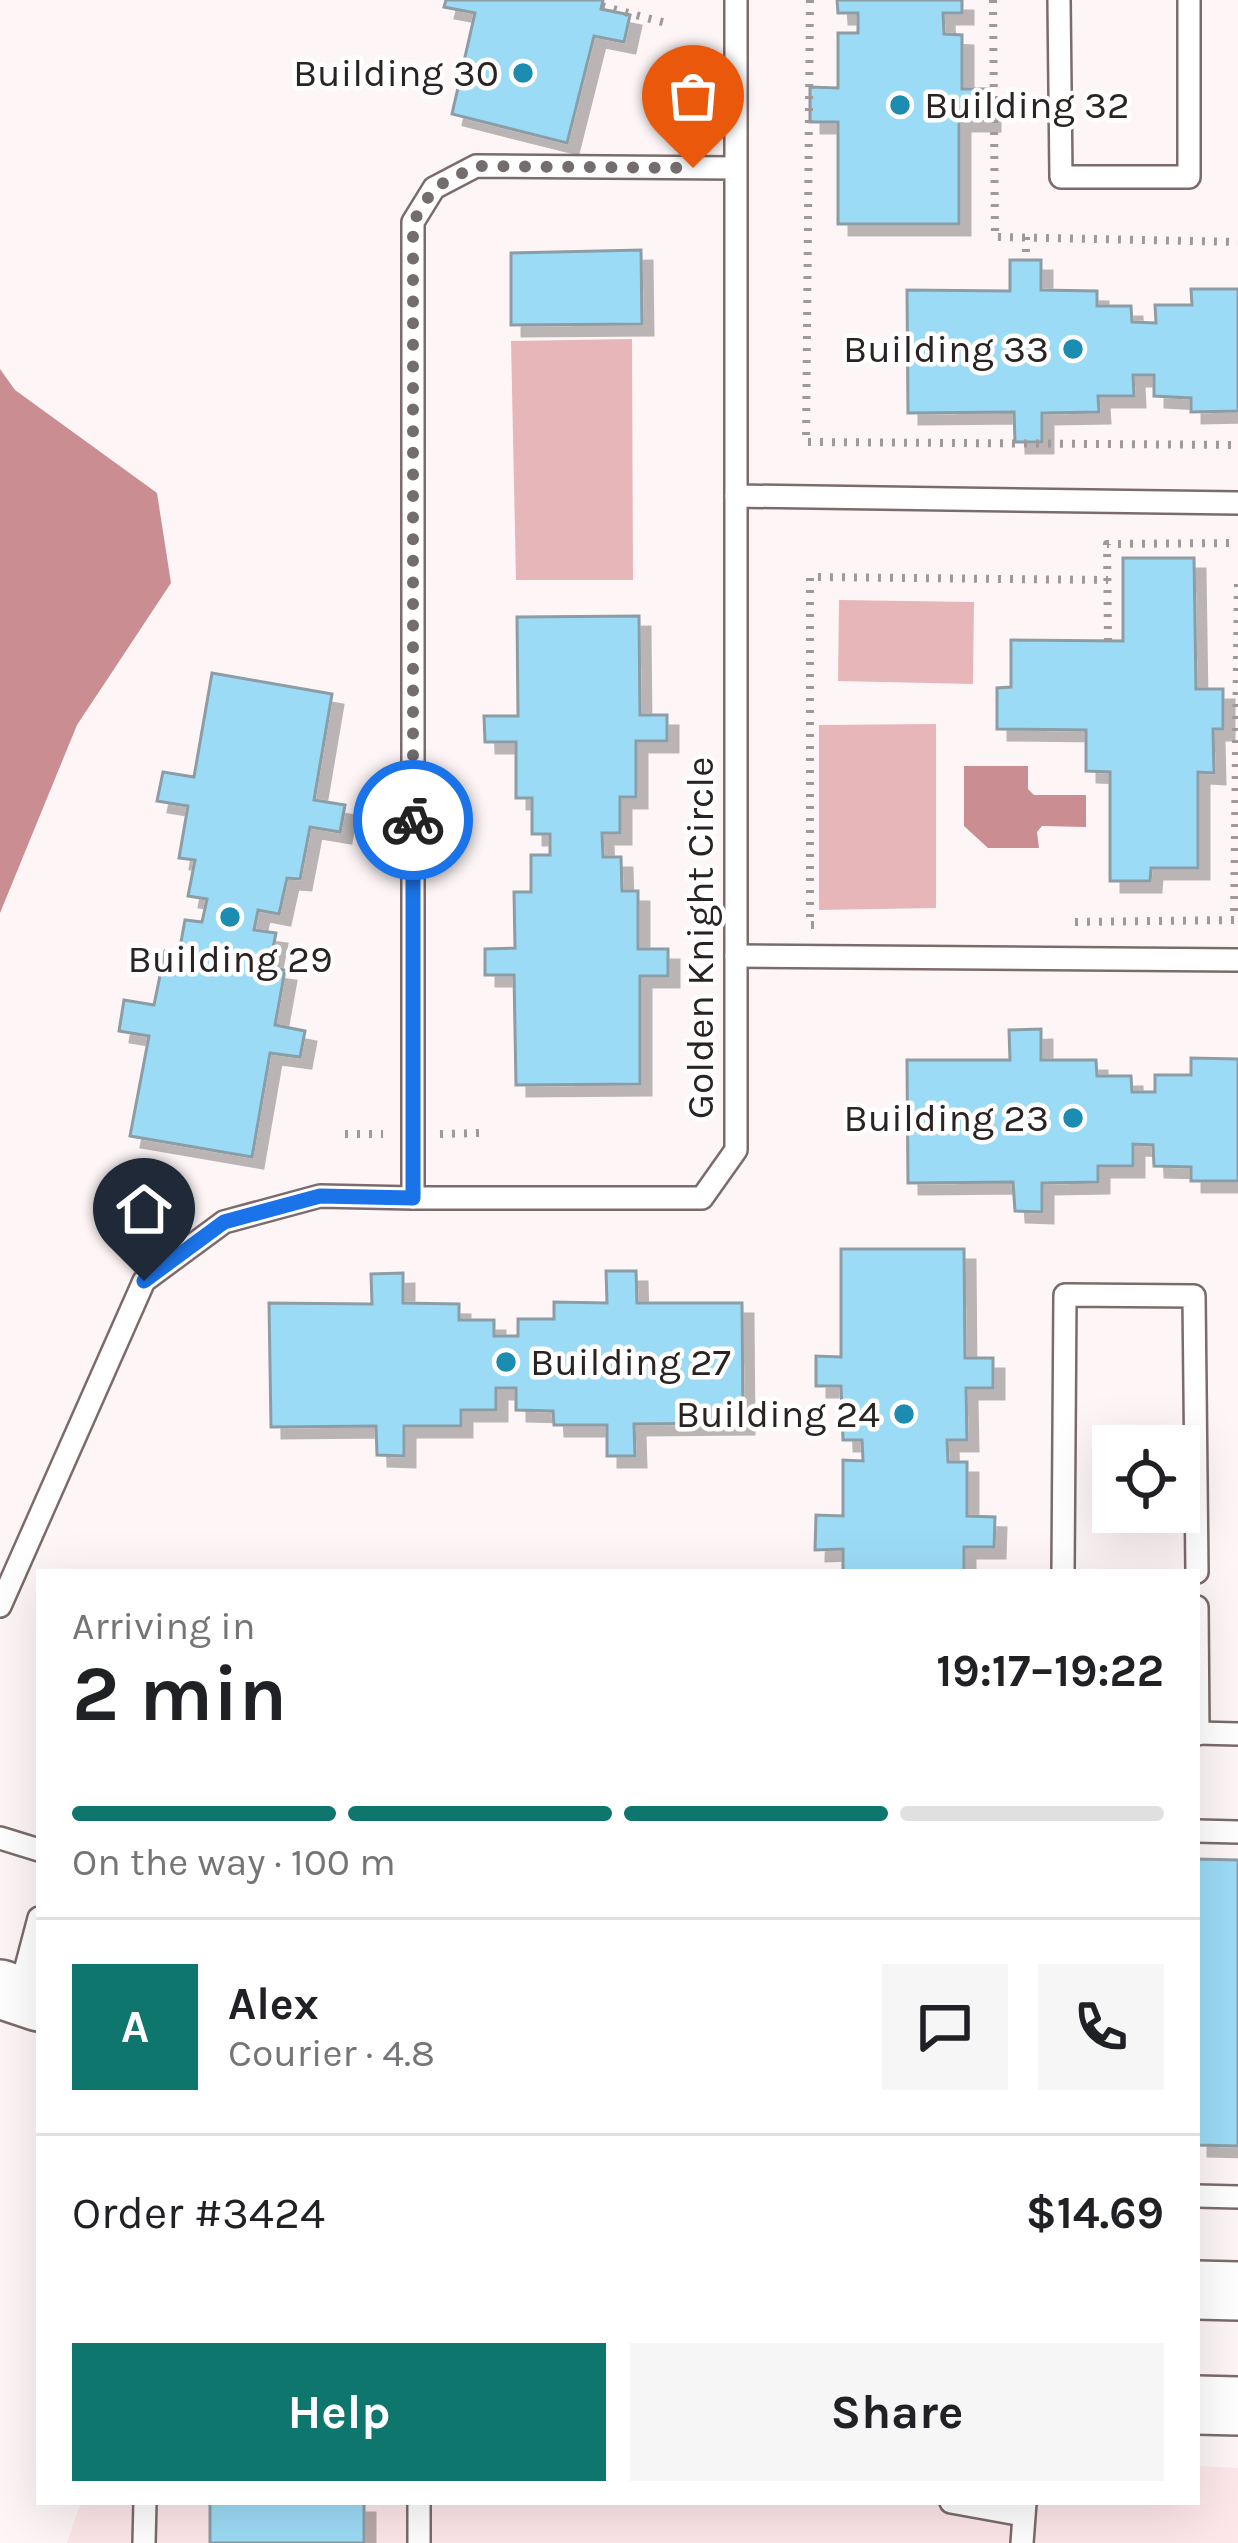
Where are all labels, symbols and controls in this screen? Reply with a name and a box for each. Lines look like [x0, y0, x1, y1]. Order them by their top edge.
pin [642, 45, 744, 168]
place label: Building 30 [293, 50, 499, 96]
marker: Building 30 [510, 60, 536, 86]
icon: bag [660, 63, 726, 129]
place label: Building 32 [924, 82, 1130, 128]
marker: Building 32 [887, 92, 913, 118]
place label: Building 33 [843, 326, 1049, 372]
marker: Building 33 [1060, 336, 1086, 362]
street label: Golden Knight Circle [677, 757, 723, 1119]
courier [353, 760, 473, 880]
icon: bike [380, 787, 446, 853]
marker: Building 29 [217, 904, 243, 930]
place label: Building 29 [127, 936, 333, 982]
place label: Building 23 [843, 1095, 1049, 1141]
marker: Building 23 [1060, 1105, 1086, 1131]
pin [93, 1158, 195, 1281]
icon: home [111, 1176, 177, 1242]
place label: Building 27 [530, 1339, 731, 1385]
marker: Building 27 [493, 1349, 519, 1375]
place label: Building 24 [676, 1391, 880, 1437]
marker: Building 24 [891, 1401, 917, 1427]
map controls [1092, 1425, 1200, 1533]
button: locate [1092, 1425, 1200, 1533]
text: Arriving in [72, 1603, 255, 1649]
text: 19:17–19:22 [936, 1645, 1164, 1697]
text: 2 min [72, 1648, 287, 1740]
text: On the way · 100 m [72, 1839, 396, 1885]
button: chat [882, 1964, 1008, 2090]
button: phone [1038, 1964, 1164, 2090]
text: Alex [228, 1978, 319, 2030]
text: A [121, 2001, 149, 2053]
text: Courier · 4.8 [228, 2030, 435, 2076]
text: Order #3424 [72, 2187, 325, 2239]
text: $14.69 [1026, 2187, 1164, 2239]
button: Help [72, 2343, 606, 2481]
button: Share [630, 2343, 1164, 2481]

